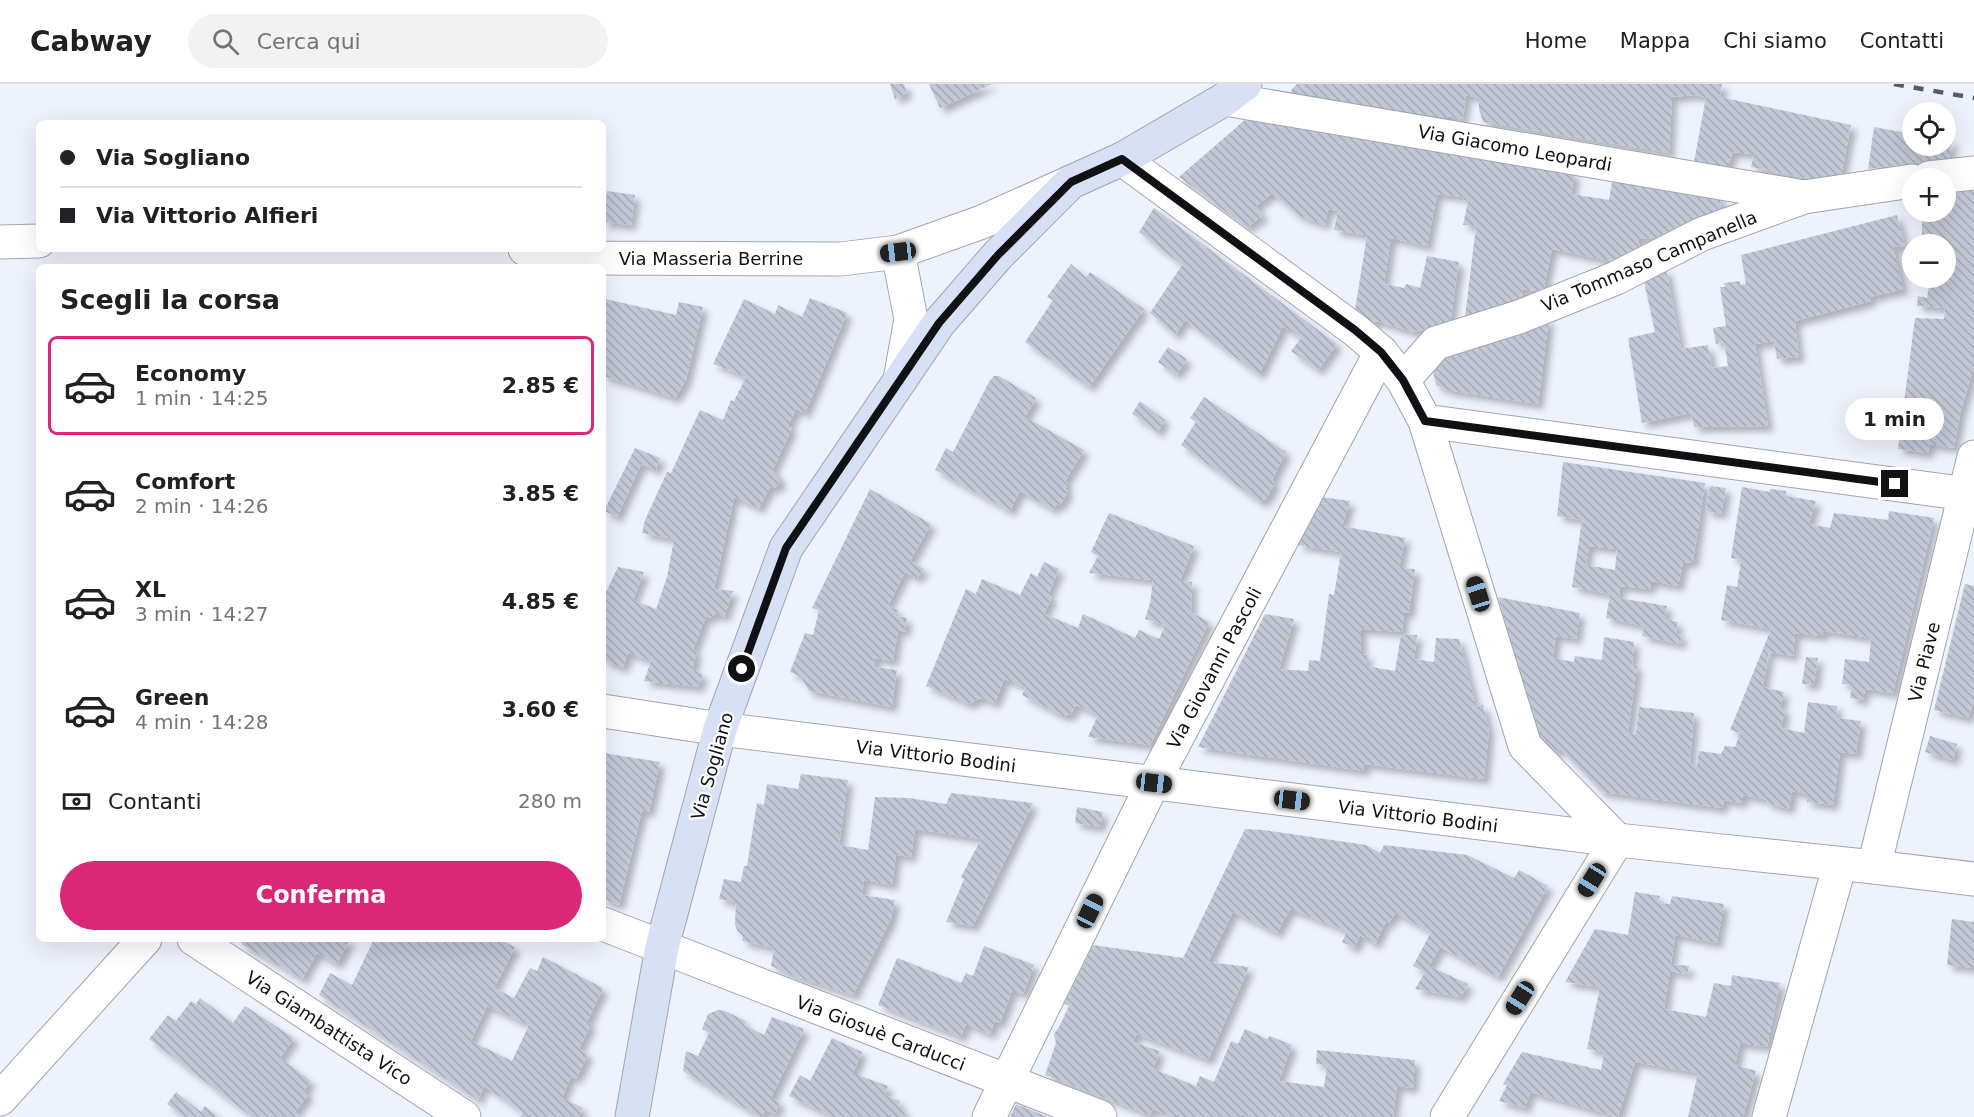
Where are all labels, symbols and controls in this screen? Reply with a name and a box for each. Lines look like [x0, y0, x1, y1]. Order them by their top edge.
search box [188, 14, 608, 68]
text: Cabway [30, 25, 152, 58]
icon: search [209, 25, 242, 58]
text: Cerca qui [257, 29, 361, 54]
text: Home [1525, 29, 1587, 53]
text: Mappa [1620, 29, 1690, 53]
text: Chi siamo [1723, 29, 1827, 53]
text: Contatti [1860, 29, 1944, 53]
map controls [1902, 102, 1956, 288]
button: locate [1902, 102, 1956, 156]
street label: Via Giacomo Leopardi [1416, 121, 1614, 175]
text: Via Sogliano [96, 145, 250, 170]
button: + [1902, 168, 1956, 222]
text: Via Vittorio Alfieri [96, 203, 318, 228]
street label: Via Tommaso Campanella [1538, 206, 1760, 316]
button: − [1902, 234, 1956, 288]
car [879, 241, 917, 263]
street label: Via Masseria Berrine [619, 248, 803, 269]
text: Scegli la corsa [60, 284, 280, 315]
icon: car [63, 359, 117, 413]
text: Economy [135, 361, 246, 386]
text: 2.85 € [502, 373, 579, 398]
text: 1 min · 14:25 [135, 386, 269, 410]
callout: 1 min [1846, 397, 1944, 439]
text: 1 min [1863, 407, 1926, 431]
icon: car [63, 467, 117, 521]
text: Comfort [135, 469, 235, 494]
route end [1881, 470, 1908, 497]
text: 3.85 € [502, 481, 579, 506]
text: 2 min · 14:26 [135, 494, 269, 518]
car [1464, 574, 1492, 614]
icon: car [63, 575, 117, 629]
text: XL [135, 577, 166, 602]
street label: Via Giovanni Pascoli [1162, 584, 1266, 752]
text: 4.85 € [502, 589, 579, 614]
text: 3 min · 14:27 [135, 602, 269, 626]
street label: Via Piave [1904, 620, 1944, 704]
route start [728, 655, 755, 682]
icon: car [63, 683, 117, 737]
text: Green [135, 685, 209, 710]
text: 3.60 € [502, 697, 579, 722]
text: 4 min · 14:28 [135, 710, 269, 734]
street label: Via Sogliano [687, 710, 737, 822]
street label: Via Vittorio Bodini [855, 736, 1017, 776]
car [1135, 772, 1173, 794]
icon: cash [60, 785, 93, 818]
text: Contanti [108, 789, 202, 814]
text: 280 m [518, 789, 582, 813]
car [1273, 789, 1311, 811]
street label: Via Vittorio Bodini [1337, 796, 1499, 836]
car [1575, 860, 1609, 900]
button: Conferma [60, 861, 582, 930]
car [1074, 891, 1106, 931]
street label: Via Giambattista Vico [242, 966, 416, 1090]
car [1503, 978, 1537, 1018]
street label: Via Giosuè Carducci [793, 991, 969, 1075]

